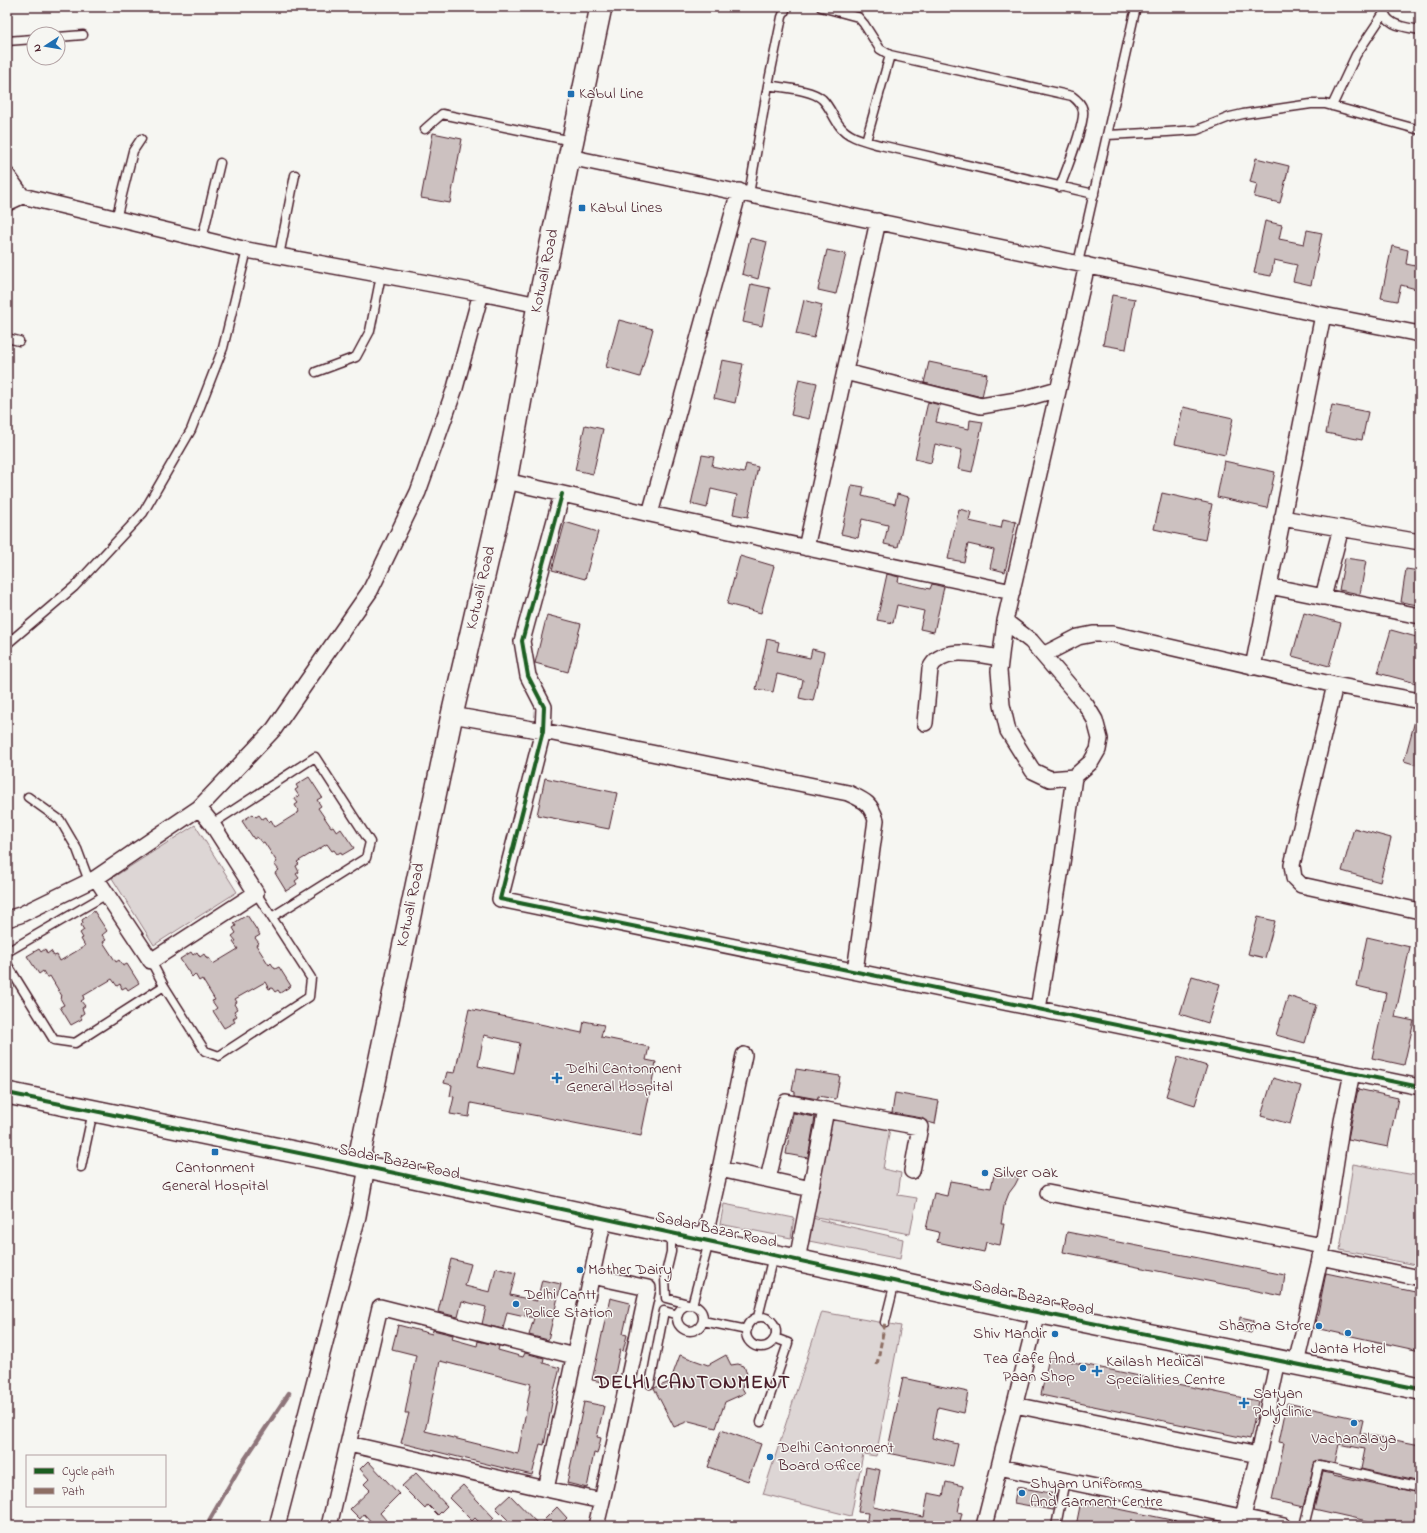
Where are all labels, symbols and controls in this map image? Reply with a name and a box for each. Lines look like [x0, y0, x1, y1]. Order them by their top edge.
north arrow [26, 26, 66, 66]
text: N [29, 43, 46, 53]
place label: Kabul Line [579, 82, 644, 106]
marker: Kabul Line [566, 89, 576, 99]
place label: Kabul Lines [590, 196, 663, 220]
marker: Kabul Lines [577, 203, 587, 213]
street label: Kotwali Road [524, 227, 566, 315]
street label: Kotwali Road [460, 544, 502, 632]
street label: Kotwali Road [390, 861, 432, 949]
place label: Delhi Cantonment General Hospital [565, 1057, 682, 1099]
marker: Delhi Cantonment General Hospital [551, 1072, 563, 1084]
street label: Sadar Bazar Road [336, 1137, 462, 1187]
marker: Cantonment General Hospital [210, 1147, 220, 1157]
place label: Cantonment General Hospital [162, 1156, 269, 1198]
place label: Silver Oak [993, 1161, 1059, 1185]
marker: Silver Oak [980, 1168, 990, 1178]
street label: Sadar Bazar Road [653, 1205, 779, 1255]
place label: Mother Dairy [588, 1258, 672, 1282]
marker: Mother Dairy [575, 1265, 585, 1275]
street label: Sadar Bazar Road [970, 1273, 1096, 1323]
place label: Delhi Cantt Police Station [523, 1283, 613, 1325]
marker: Delhi Cantt Police Station [511, 1299, 521, 1309]
place label: Sharma Store [1218, 1314, 1312, 1338]
marker: Sharma Store [1314, 1321, 1324, 1331]
place label: Shiv Mandir [973, 1322, 1047, 1346]
marker: Janta Hotel [1343, 1328, 1353, 1338]
marker: Shiv Mandir [1050, 1329, 1060, 1339]
place label: Janta Hotel [1310, 1337, 1386, 1361]
place label: Tea Cafe And Paan Shop [983, 1347, 1075, 1389]
place label: Kailash Medical Specialities Centre [1106, 1350, 1226, 1392]
marker: Tea Cafe And Paan Shop [1078, 1363, 1088, 1373]
marker: Kailash Medical Specialities Centre [1091, 1365, 1103, 1377]
district label: DELHI CANTONMENT [594, 1369, 791, 1398]
place label: Satyan Polyclinic [1253, 1382, 1313, 1424]
marker: Satyan Polyclinic [1238, 1397, 1250, 1409]
marker: Vachanalaya [1349, 1418, 1359, 1428]
place label: Vachanalaya [1311, 1427, 1396, 1451]
place label: Delhi Cantonment Board Office [777, 1436, 894, 1478]
marker: Delhi Cantonment Board Office [765, 1452, 775, 1462]
legend [26, 1455, 166, 1507]
text: Cycle path [62, 1463, 114, 1482]
place label: Shyam Uniforms And Garment Centre [1030, 1472, 1163, 1514]
text: Path [62, 1483, 85, 1501]
marker: Shyam Uniforms And Garment Centre [1017, 1488, 1027, 1498]

